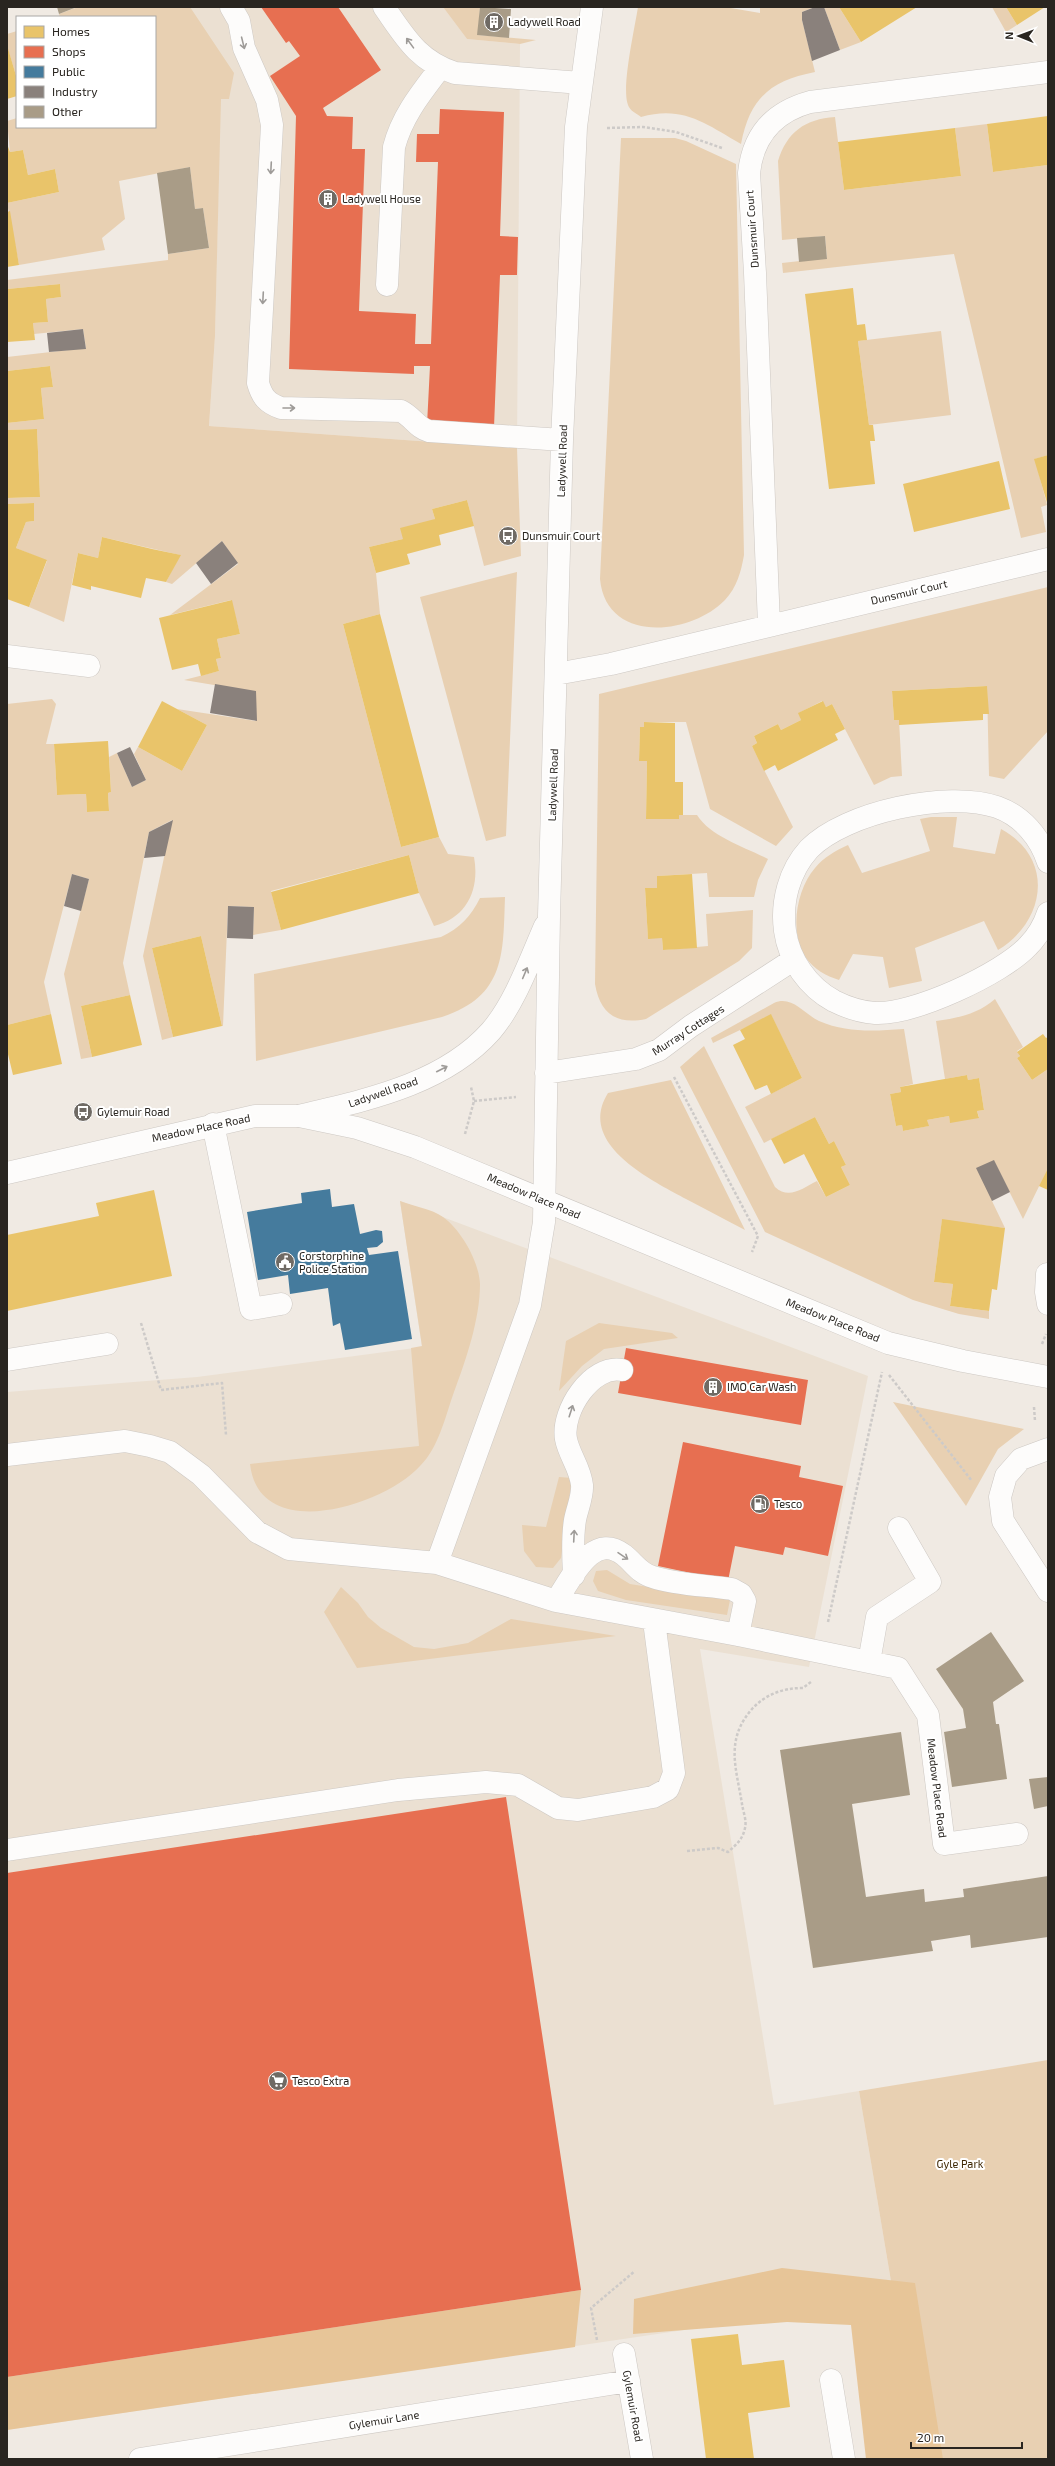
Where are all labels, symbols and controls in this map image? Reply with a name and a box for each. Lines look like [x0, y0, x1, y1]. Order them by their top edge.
building icon: Ladywell Road [483, 11, 505, 33]
place label: Ladywell Road [508, 15, 581, 28]
legend [16, 16, 156, 128]
north arrow [999, 16, 1039, 56]
text: Homes [52, 24, 90, 38]
text: N [1002, 32, 1015, 40]
one-way arrow [240, 36, 247, 49]
one-way arrow [406, 38, 414, 49]
text: Shops [52, 44, 86, 58]
text: Public [52, 64, 85, 78]
text: Industry [52, 84, 98, 98]
text: Other [52, 104, 83, 118]
one-way arrow [267, 161, 275, 174]
building icon: Ladywell House [317, 188, 339, 210]
street label: Dunsmuir Court [742, 190, 761, 269]
place label: Ladywell House [342, 192, 421, 205]
one-way arrow [260, 291, 267, 304]
one-way arrow [282, 404, 295, 412]
street label: Ladywell Road [554, 424, 569, 498]
bus stop icon: Dunsmuir Court [497, 525, 519, 547]
place label: Dunsmuir Court [522, 529, 600, 542]
street label: Dunsmuir Court [869, 576, 948, 607]
street label: Ladywell Road [545, 748, 560, 822]
one-way arrow [521, 967, 529, 979]
street label: Murray Cottages [649, 1001, 727, 1058]
one-way arrow [435, 1065, 447, 1072]
street label: Ladywell Road [346, 1074, 419, 1110]
bus stop icon: Gylemuir Road [72, 1101, 94, 1123]
place label: Gylemuir Road [97, 1105, 170, 1118]
street label: Meadow Place Road [151, 1111, 251, 1144]
street label: Meadow Place Road [486, 1170, 583, 1221]
place label: Corstorphine Police Station [299, 1249, 367, 1275]
public building icon: Corstorphine Police Station [274, 1251, 296, 1273]
street label: Meadow Place Road [784, 1295, 882, 1344]
building icon: IMO Car Wash [702, 1376, 724, 1398]
place label: IMO Car Wash [727, 1380, 796, 1393]
one-way arrow [568, 1404, 575, 1417]
fuel station icon: Tesco [749, 1493, 771, 1515]
place label: Tesco [774, 1497, 802, 1510]
one-way arrow [570, 1530, 577, 1543]
one-way arrow [617, 1551, 628, 1560]
street label: Meadow Place Road [925, 1737, 950, 1838]
supermarket icon: Tesco Extra [267, 2070, 289, 2092]
place label: Tesco Extra [292, 2074, 349, 2087]
park label: Gyle Park [937, 2157, 984, 2170]
street label: Gylemuir Road [621, 2369, 646, 2443]
street label: Gylemuir Lane [348, 2408, 420, 2431]
scale bar [911, 2424, 1022, 2450]
text: 20 m [917, 2430, 944, 2444]

